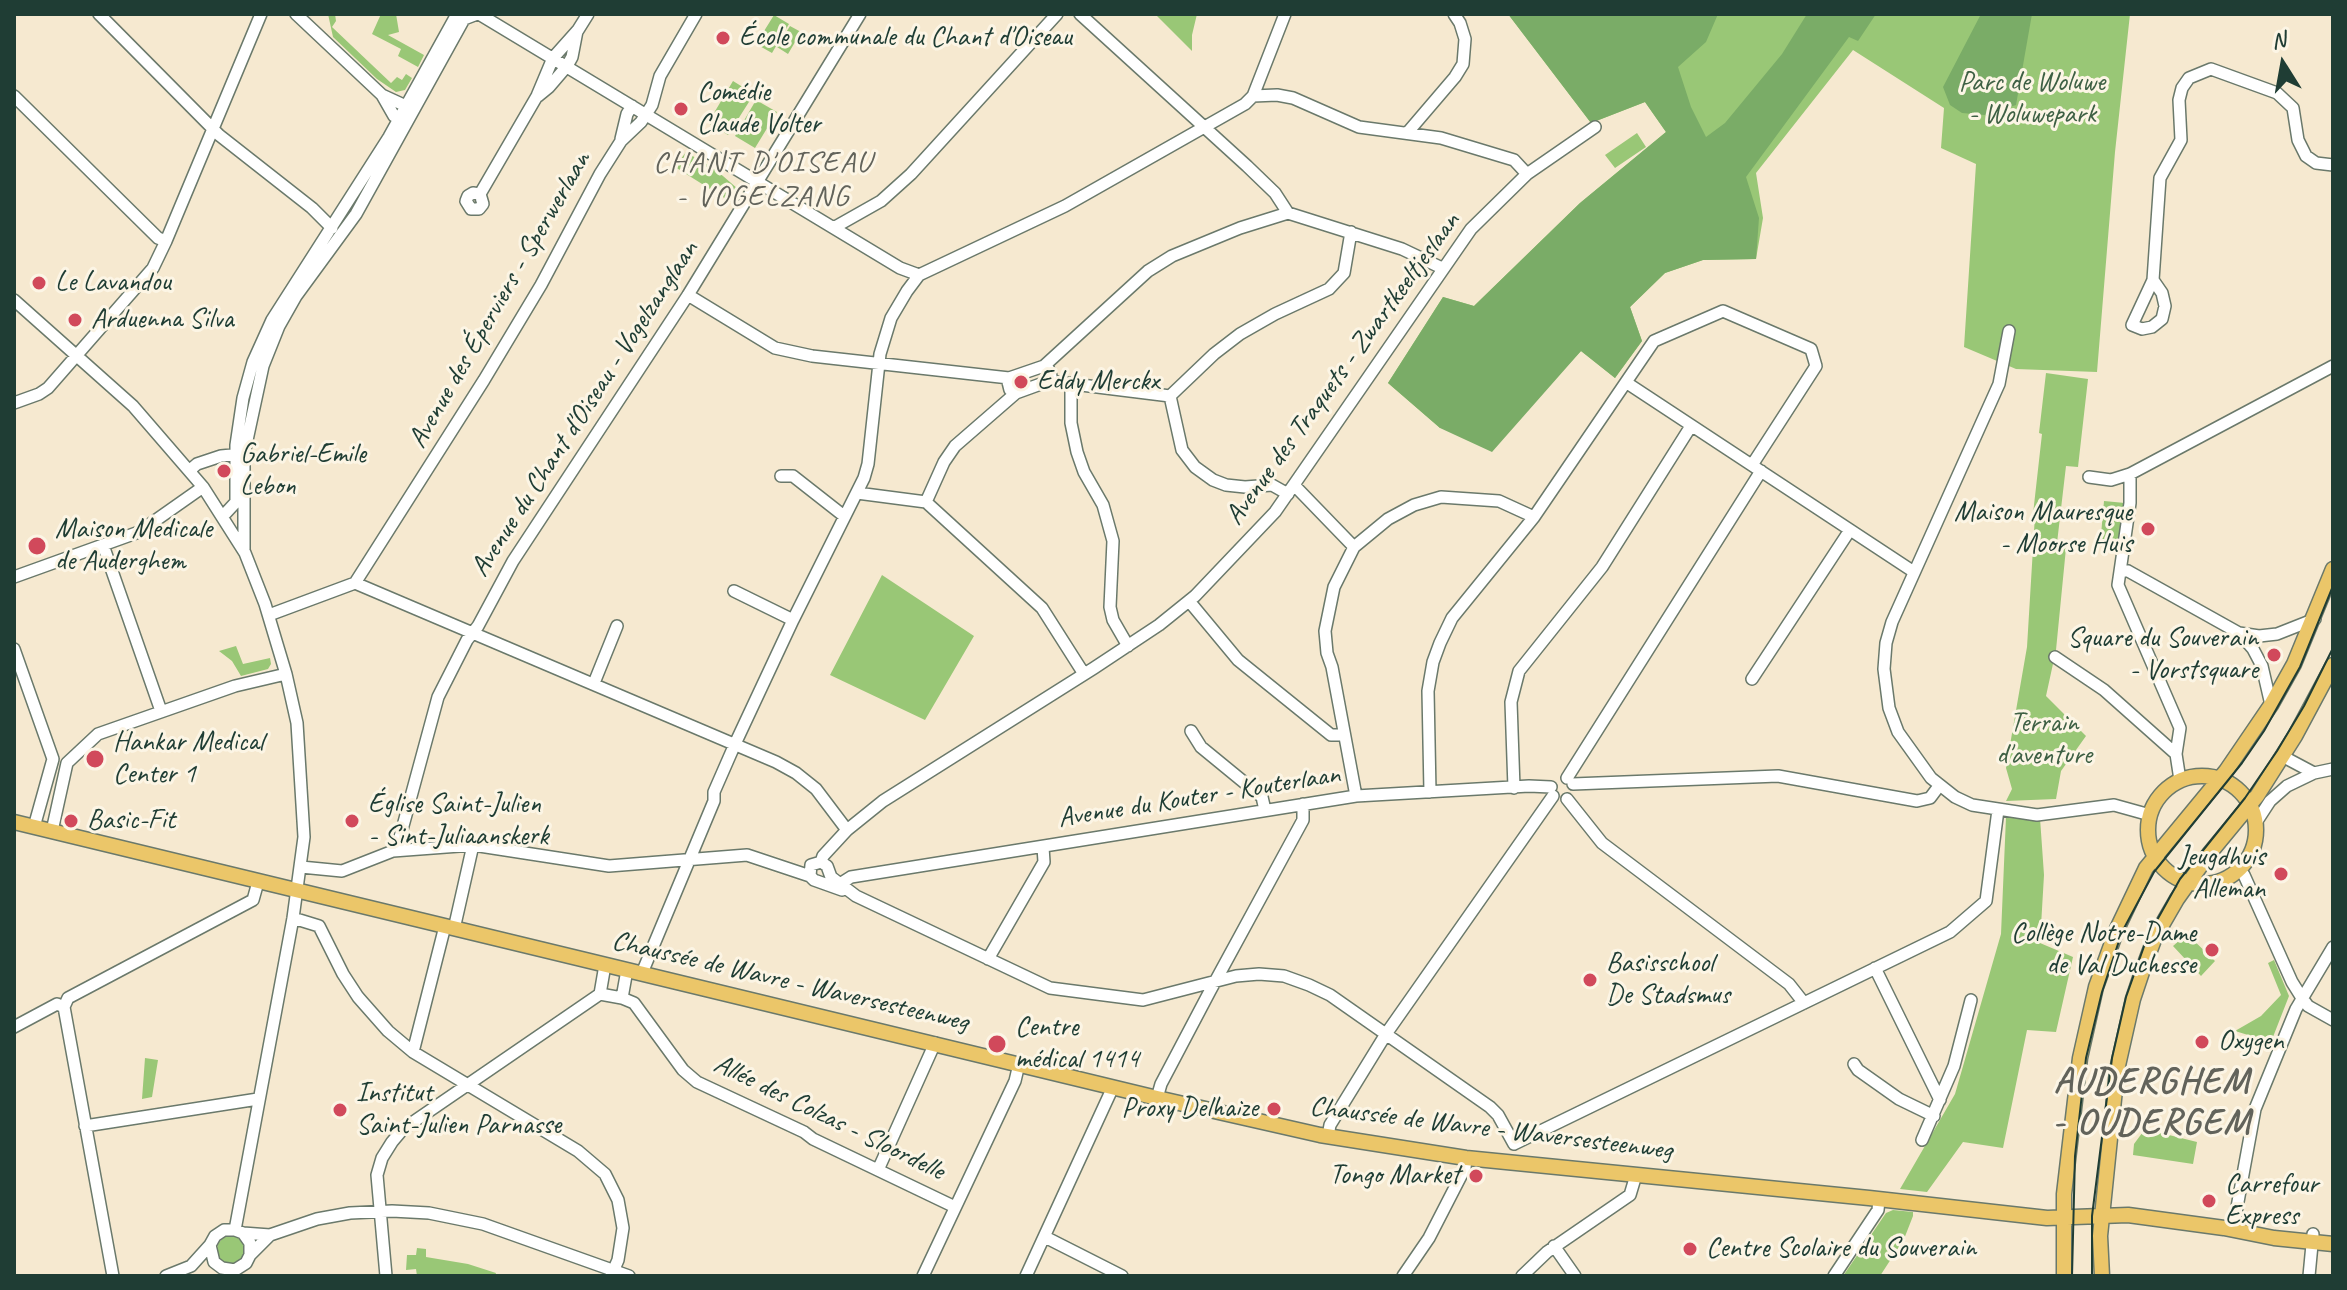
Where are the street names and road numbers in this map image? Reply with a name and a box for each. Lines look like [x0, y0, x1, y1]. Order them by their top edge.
street label: Avenue des Éperviers - Sperwerlaan [401, 146, 599, 454]
street label: Avenue des Traquets - Zwartkeeltjeslaan [1218, 206, 1468, 532]
street label: Avenue du Chant d'Oiseau - Vogelzanglaan [464, 235, 706, 583]
street label: Avenue du Kouter - Kouterlaan [1056, 758, 1342, 836]
street label: Chaussée de Wavre - Waversesteenweg [609, 925, 971, 1039]
street label: Allée des Colzas - Sloordelle [708, 1048, 950, 1188]
street label: Chaussée de Wavre - Waversesteenweg [1308, 1090, 1674, 1168]

